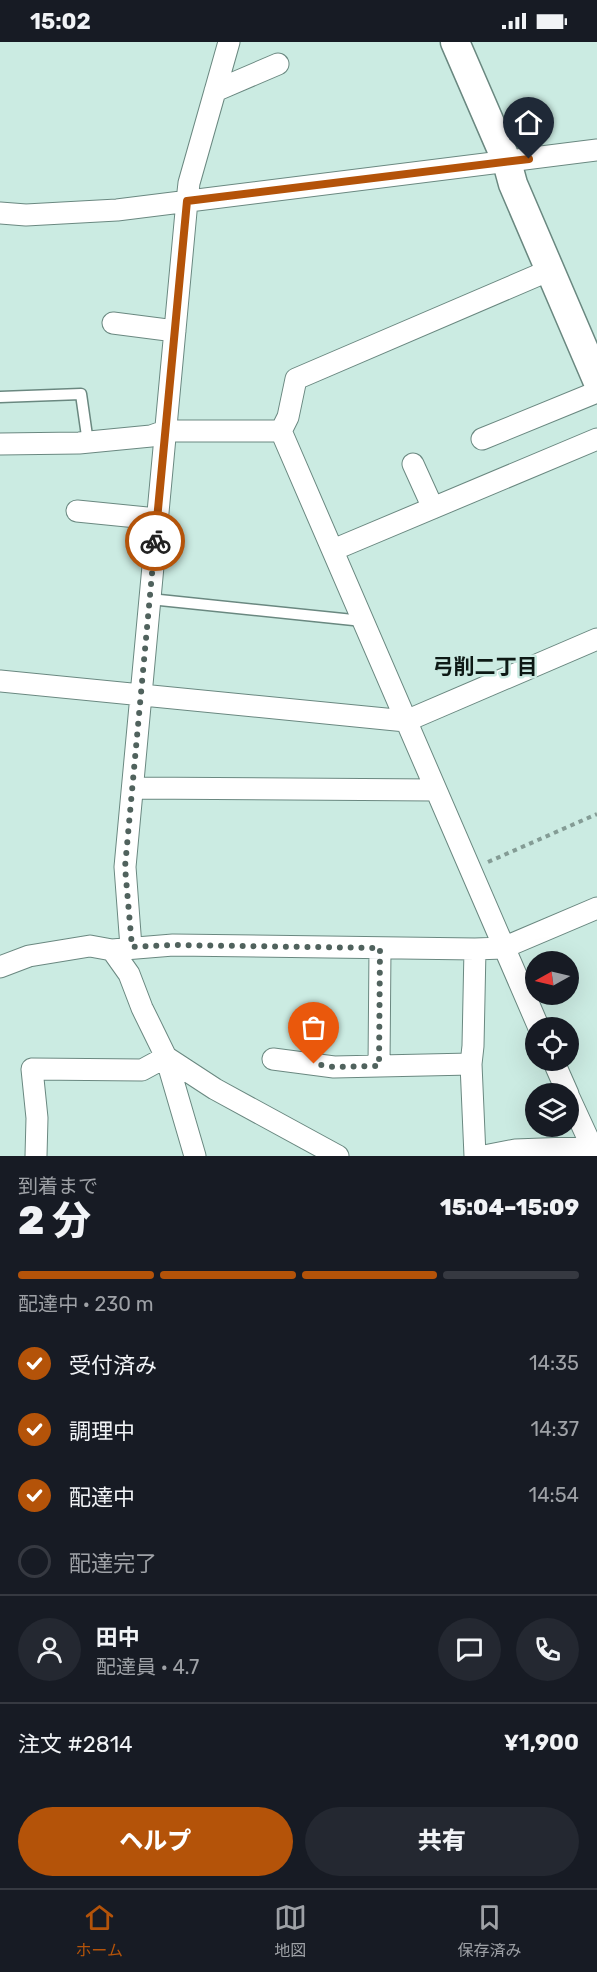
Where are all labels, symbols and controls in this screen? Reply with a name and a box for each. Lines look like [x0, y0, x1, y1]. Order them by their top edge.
text: 15:02 [30, 8, 91, 35]
pin [503, 97, 554, 159]
icon: home [512, 106, 545, 139]
courier [125, 511, 185, 571]
icon: bike [139, 525, 172, 558]
district label: 弓削二丁目 [433, 654, 538, 679]
north arrow [525, 951, 579, 1005]
map controls [525, 951, 579, 1137]
pin [288, 1002, 339, 1064]
icon: bag [297, 1011, 330, 1044]
button: locate [525, 1017, 579, 1071]
button: layers [525, 1083, 579, 1137]
text: 到着まで [18, 1174, 98, 1198]
text: 15:04–15:09 [440, 1194, 579, 1221]
text: 2 分 [18, 1198, 91, 1244]
text: 配達中 · 230 m [18, 1292, 154, 1316]
icon: check [18, 1347, 51, 1380]
text: 14:35 [529, 1351, 579, 1375]
text: 受付済み [69, 1352, 157, 1379]
icon: check [18, 1413, 51, 1446]
text: 14:37 [531, 1417, 579, 1441]
text: 調理中 [69, 1418, 135, 1445]
icon: check [18, 1479, 51, 1512]
text: 14:54 [529, 1483, 579, 1507]
text: 配達中 [69, 1484, 135, 1511]
text: 配達完了 [69, 1550, 157, 1577]
button: person [18, 1618, 81, 1681]
button: chat [438, 1618, 501, 1681]
button: phone [516, 1618, 579, 1681]
text: 田中 [96, 1624, 140, 1651]
text: 配達員 · 4.7 [96, 1655, 199, 1679]
text: ¥1,900 [504, 1729, 579, 1756]
text: 注文 #2814 [18, 1731, 133, 1758]
button: ヘルプ [18, 1807, 293, 1876]
button: 共有 [305, 1807, 579, 1876]
tab: ホーム [75, 1901, 123, 1961]
tab: 地図 [274, 1901, 307, 1961]
tab: 保存済み [458, 1901, 522, 1961]

